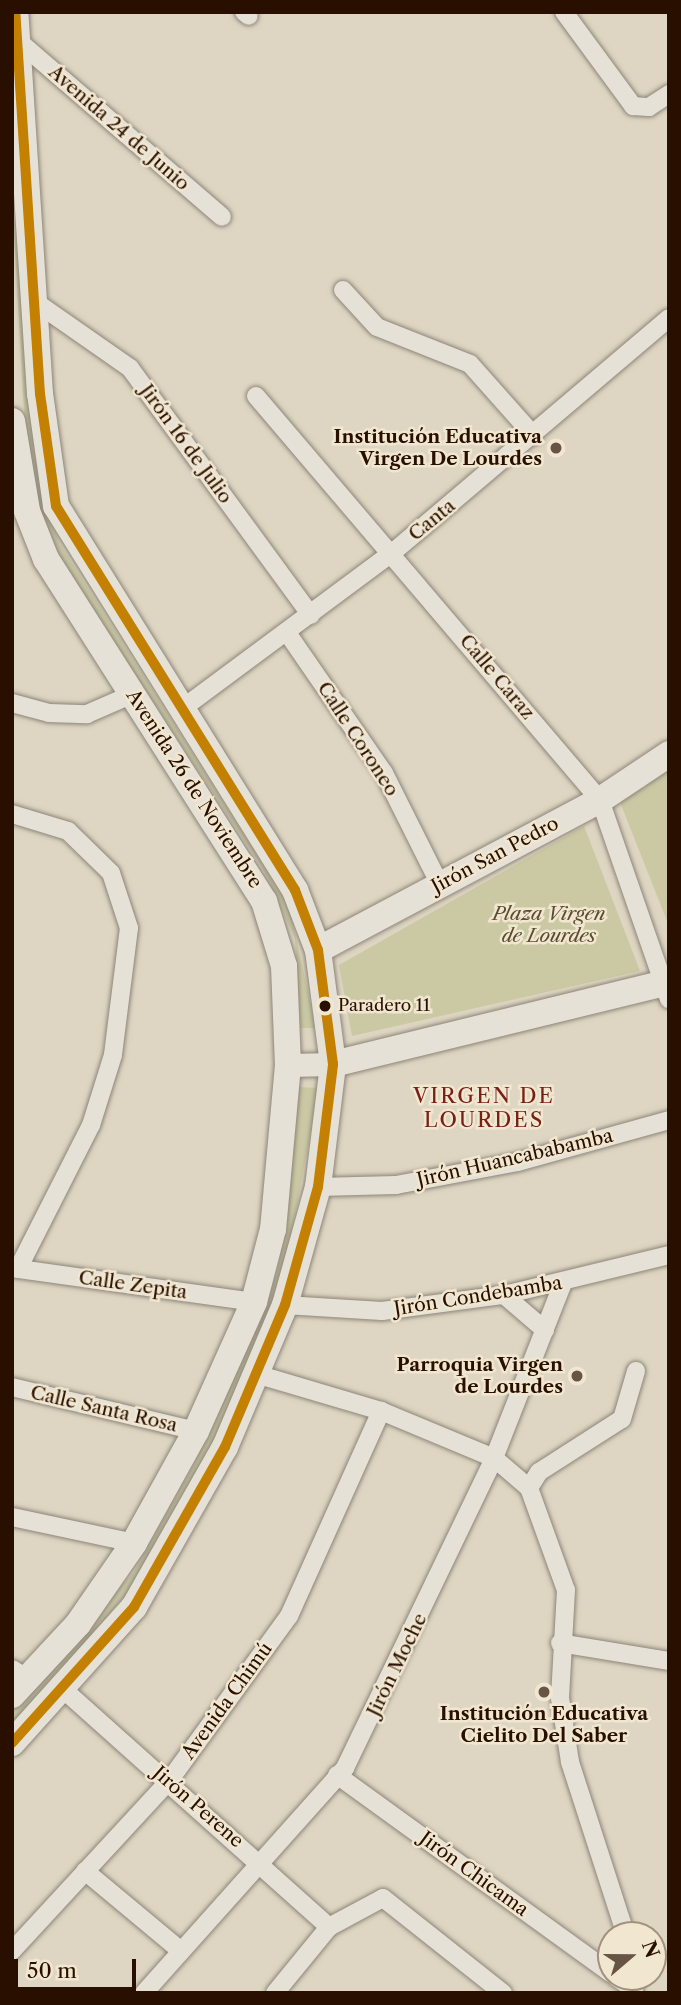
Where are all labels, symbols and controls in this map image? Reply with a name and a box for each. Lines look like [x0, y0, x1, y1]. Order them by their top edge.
street label: Avenida 24 de Junio [44, 61, 194, 195]
street label: Jirón 16 de Julio [135, 380, 237, 508]
place label: Institución Educativa Virgen De Lourdes [334, 426, 542, 470]
marker: Institución Educativa Virgen De Lourdes [548, 440, 564, 456]
street label: Canta [404, 494, 460, 546]
street label: Calle Caraz [455, 630, 539, 724]
street label: Calle Coroneo [313, 678, 403, 800]
street label: Avenida 26 de Noviembre [121, 685, 267, 893]
street label: Jirón San Pedro [427, 812, 563, 898]
park label: Plaza Virgen de Lourdes [493, 903, 605, 947]
place label: Paradero 11 [338, 996, 430, 1016]
marker: Paradero 11 [318, 999, 332, 1013]
district label: VIRGEN DE LOURDES [414, 1083, 554, 1133]
street label: Jirón Huancababamba [415, 1124, 615, 1192]
street label: Calle Zepita [77, 1266, 189, 1304]
street label: Jirón Condebamba [392, 1271, 564, 1321]
place label: Parroquia Virgen de Lourdes [396, 1354, 563, 1398]
marker: Parroquia Virgen de Lourdes [569, 1368, 585, 1384]
street label: Calle Santa Rosa [28, 1381, 180, 1437]
street label: Jirón Moche [362, 1610, 432, 1720]
street label: Avenida Chimú [177, 1638, 277, 1764]
marker: Institución Educativa Cielito Del Saber [536, 1684, 552, 1700]
place label: Institución Educativa Cielito Del Saber [440, 1703, 648, 1747]
street label: Jirón Perene [148, 1761, 248, 1853]
street label: Jirón Chicama [415, 1827, 533, 1921]
north arrow [597, 1921, 667, 1991]
text: N [637, 1938, 664, 1961]
scale bar [18, 1946, 140, 1990]
text: 50 m [27, 1958, 77, 1983]

